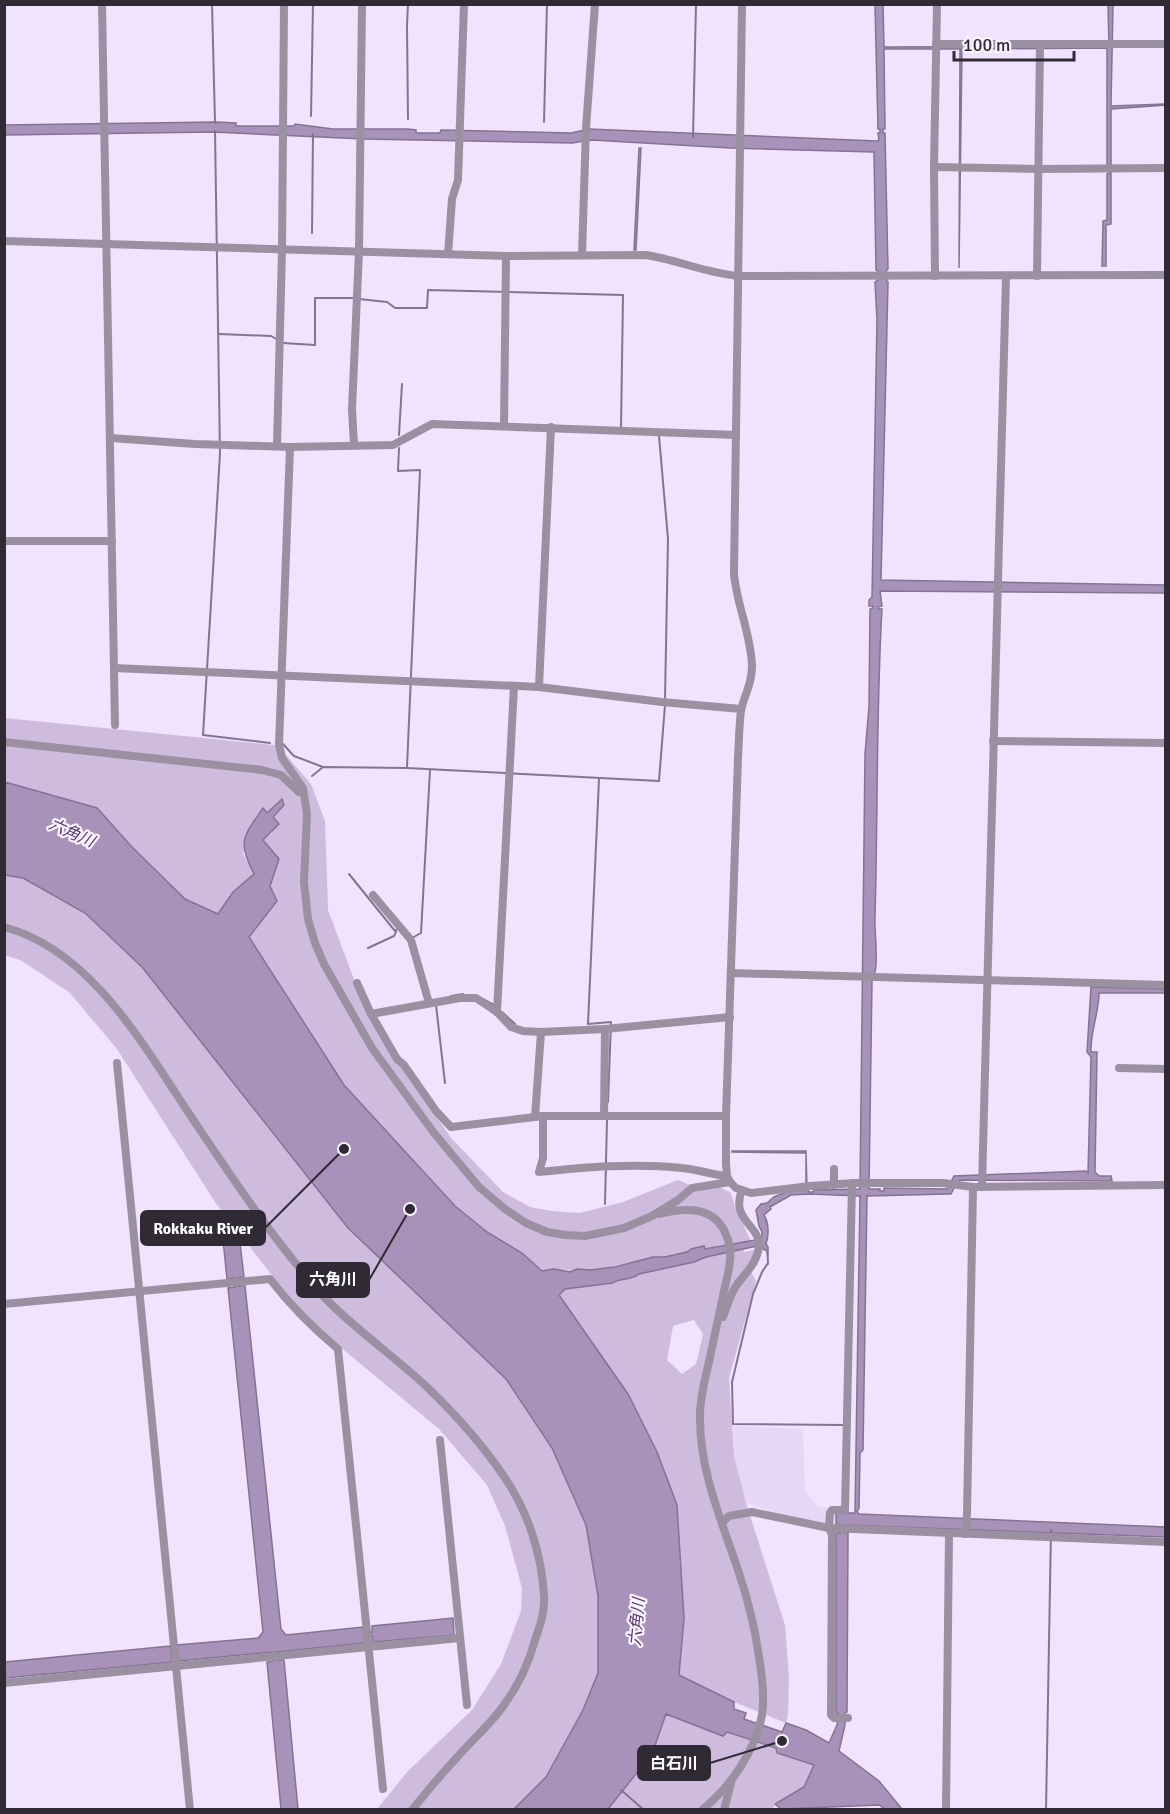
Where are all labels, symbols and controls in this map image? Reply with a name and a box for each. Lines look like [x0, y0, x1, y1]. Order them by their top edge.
scale bar [954, 24, 1074, 62]
text: 100 m [963, 34, 1010, 56]
water label: 六角川 [46, 814, 99, 853]
callout: Rokkaku River [141, 1211, 265, 1245]
text: Rokkaku River [153, 1219, 253, 1239]
callout: 六角川 [297, 1263, 369, 1297]
text: 六角川 [309, 1270, 357, 1290]
water label: 六角川 [625, 1595, 649, 1647]
callout: 白石川 [638, 1746, 710, 1780]
text: 白石川 [650, 1754, 698, 1774]

